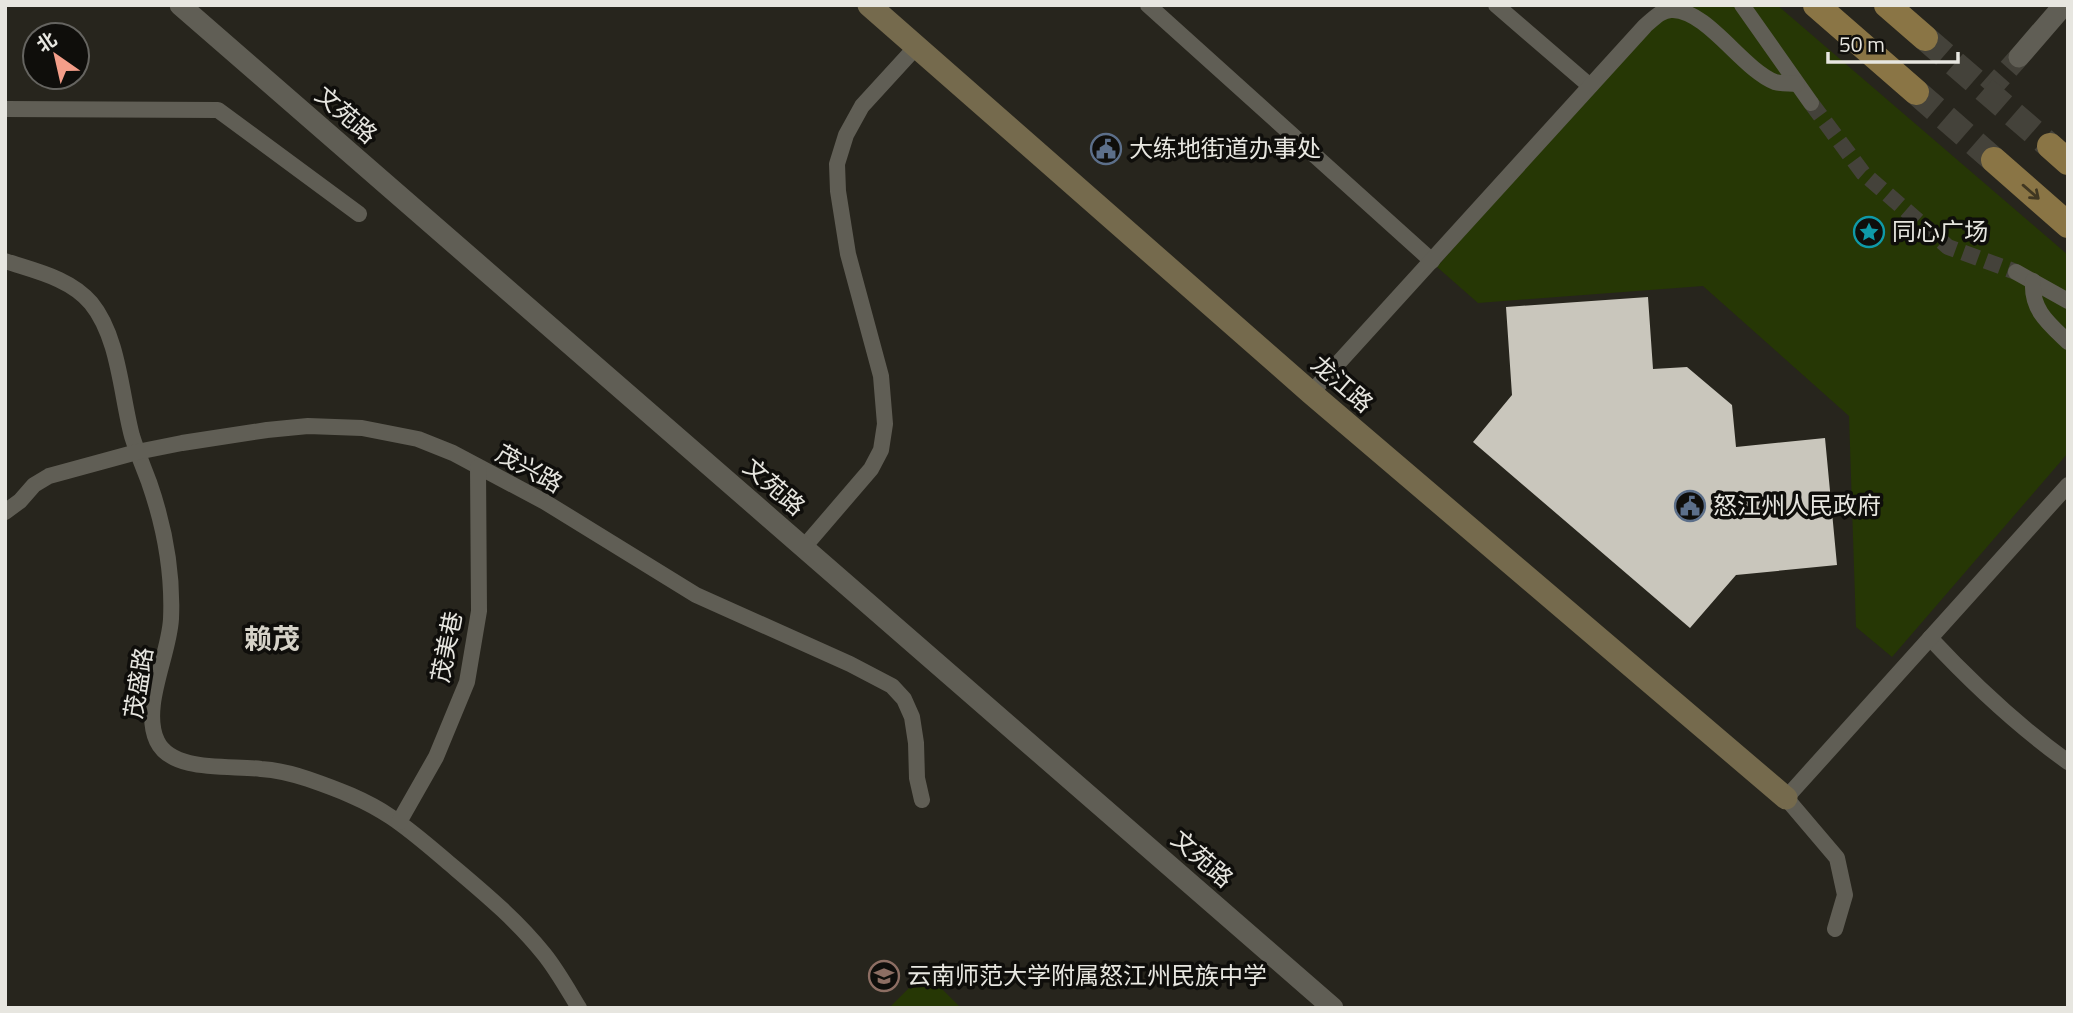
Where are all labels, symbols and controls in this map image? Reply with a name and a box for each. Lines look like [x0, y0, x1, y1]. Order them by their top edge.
north arrow [21, 21, 91, 91]
scale bar [1828, 21, 1958, 65]
text: 北 [30, 24, 62, 59]
text: 50 m [1839, 28, 1885, 60]
street label: 文苑路 [308, 77, 386, 151]
place label: 大练地街道办事处 [1129, 130, 1321, 166]
public building icon: 大练地街道办事处 [1089, 132, 1123, 166]
one-way arrow [2021, 184, 2039, 200]
place label: 同心广场 [1892, 213, 1988, 249]
place icon: 同心广场 [1852, 215, 1886, 249]
street label: 龙江路 [1304, 346, 1382, 420]
street label: 茂兴路 [489, 435, 570, 501]
street label: 文苑路 [736, 449, 814, 523]
place label: 怒江州人民政府 [1713, 487, 1881, 523]
public building icon: 怒江州人民政府 [1673, 489, 1707, 523]
street label: 茂美巷 [421, 608, 471, 686]
district label: 赖茂 [244, 617, 300, 660]
street label: 茂盛路 [115, 644, 161, 721]
street label: 文苑路 [1164, 821, 1242, 895]
place label: 云南师范大学附属怒江州民族中学 [907, 957, 1267, 993]
school or university icon: 云南师范大学附属怒江州民族中学 [867, 959, 901, 993]

